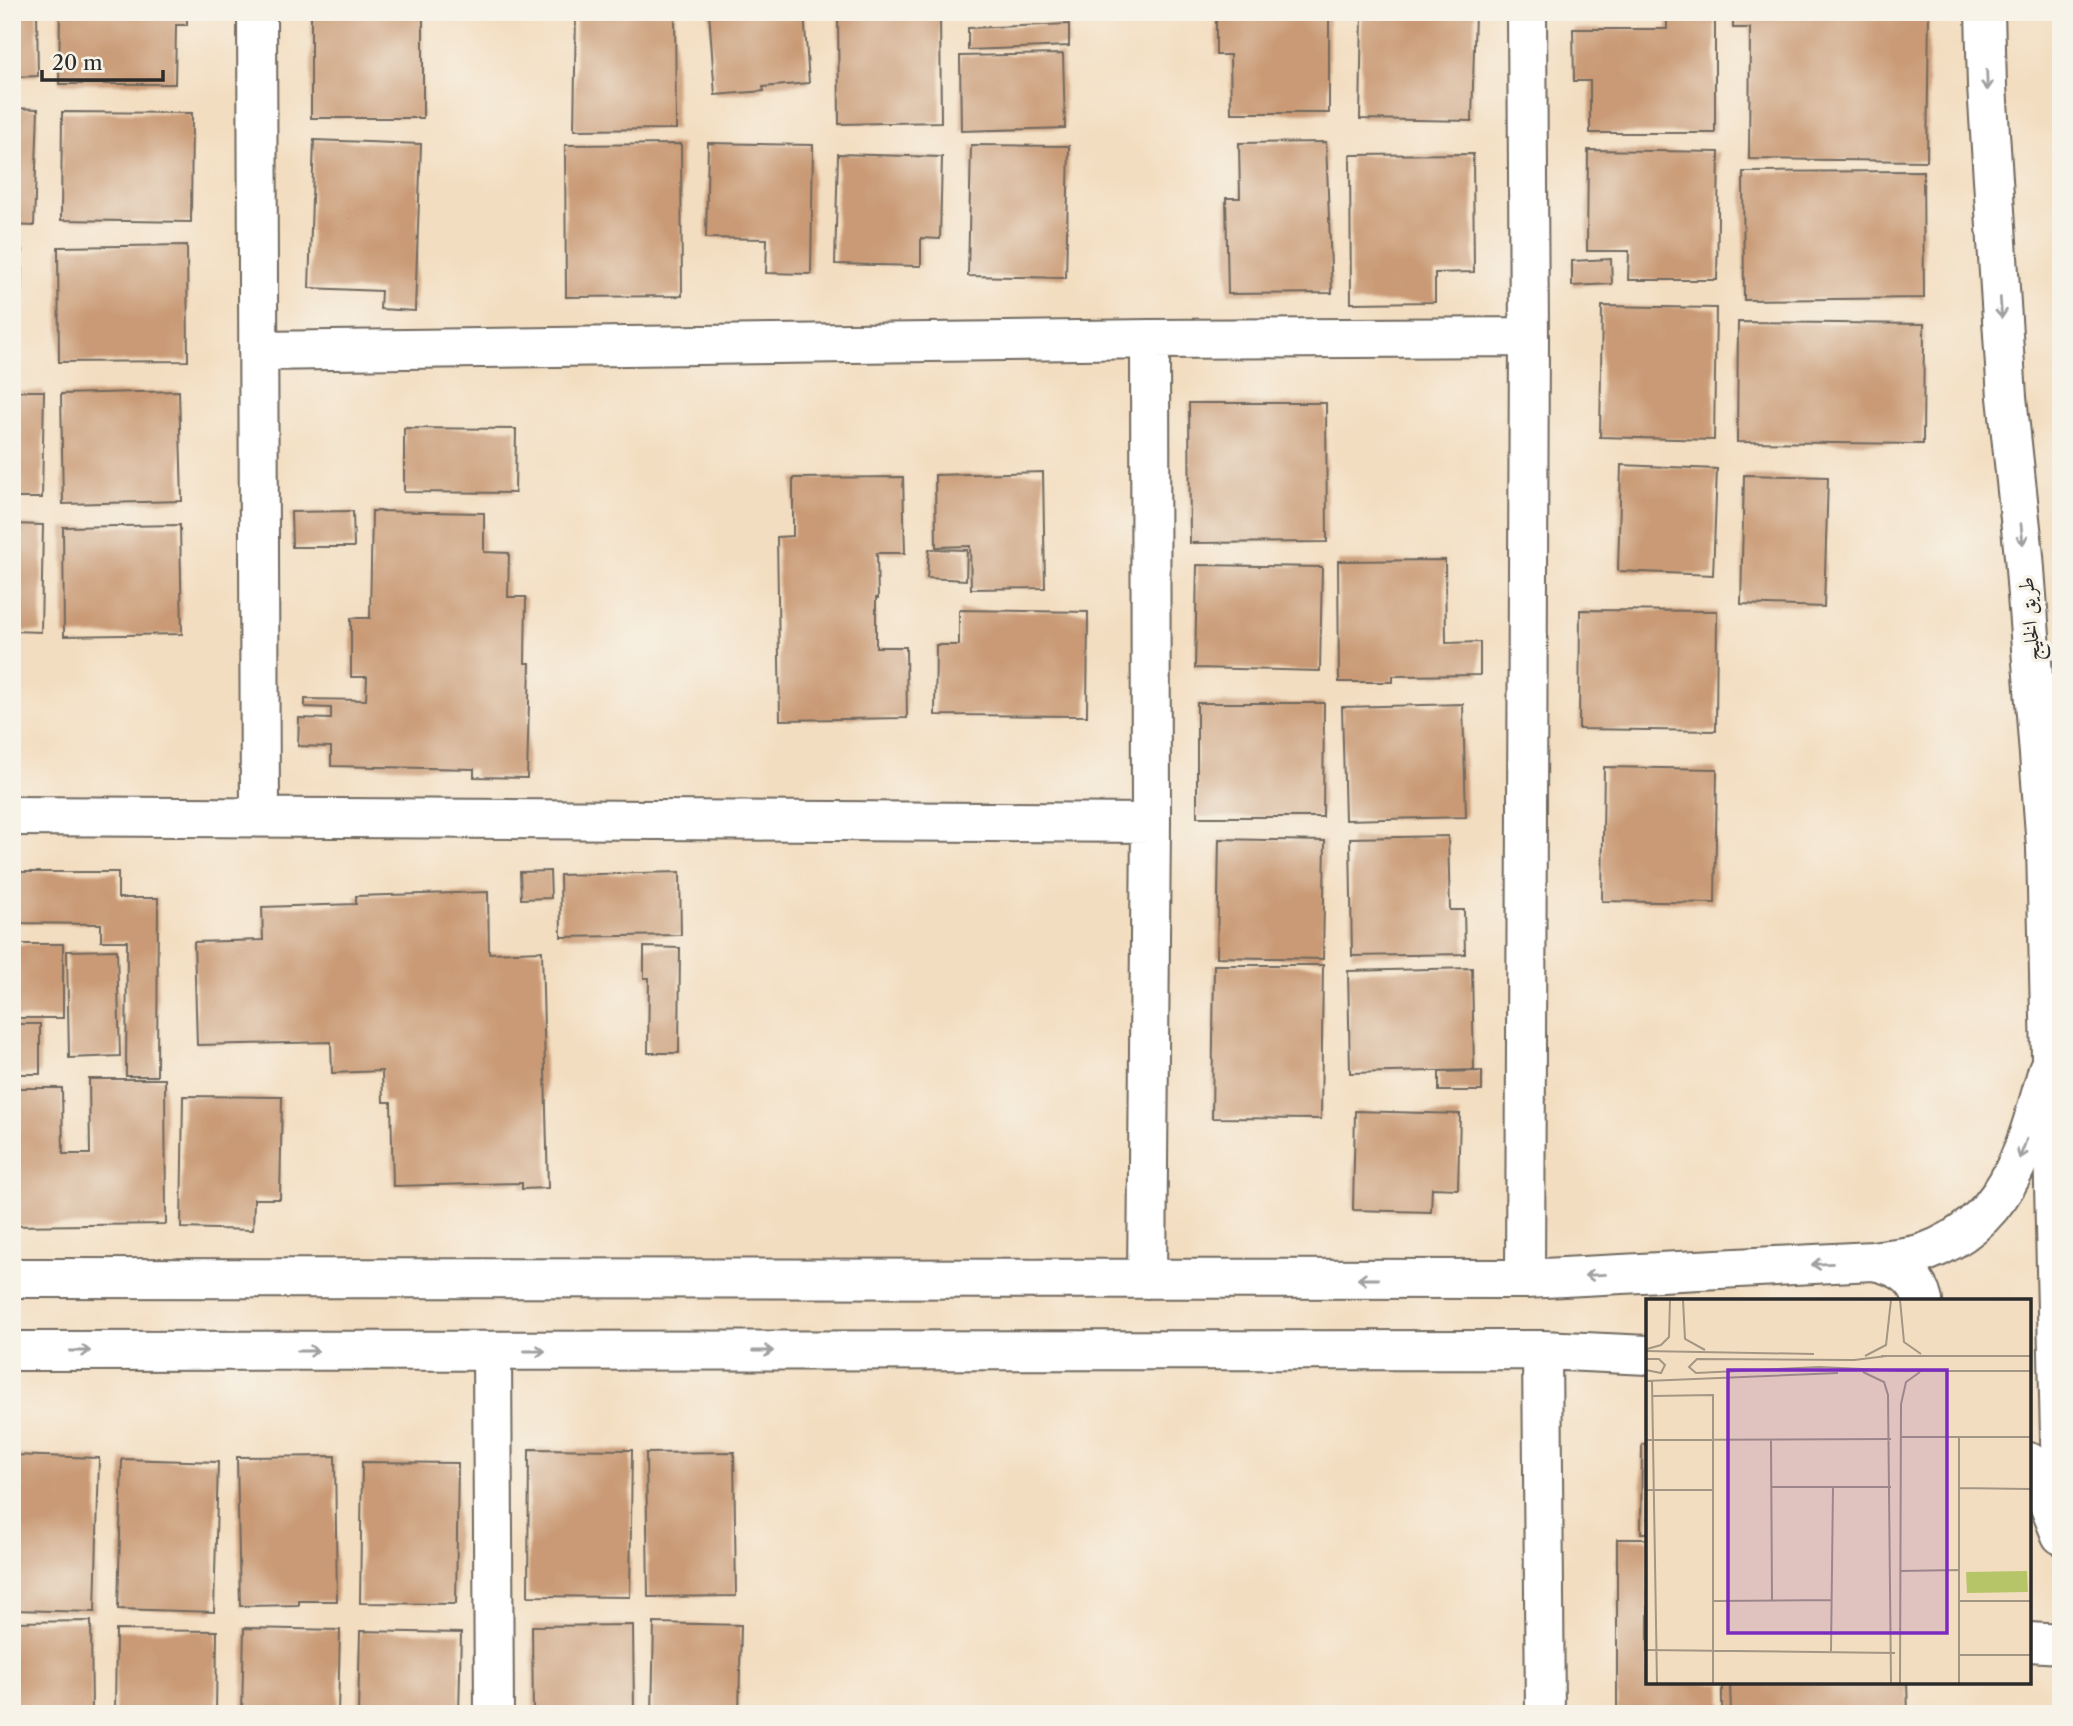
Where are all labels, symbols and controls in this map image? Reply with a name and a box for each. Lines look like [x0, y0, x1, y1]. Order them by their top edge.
scale bar [42, 38, 163, 82]
text: 20 m [52, 50, 103, 75]
one-way arrow [1981, 69, 1994, 92]
one-way arrow [1994, 296, 2007, 319]
one-way arrow [2015, 522, 2028, 545]
street label: طريق الخليج [2013, 575, 2052, 662]
one-way arrow [2016, 1137, 2029, 1159]
one-way arrow [1811, 1257, 1834, 1270]
one-way arrow [1584, 1269, 1607, 1282]
one-way arrow [1356, 1272, 1379, 1286]
inset map [1646, 1299, 2031, 1684]
one-way arrow [69, 1344, 92, 1358]
one-way arrow [296, 1344, 319, 1358]
one-way arrow [524, 1344, 547, 1358]
one-way arrow [751, 1344, 774, 1358]

